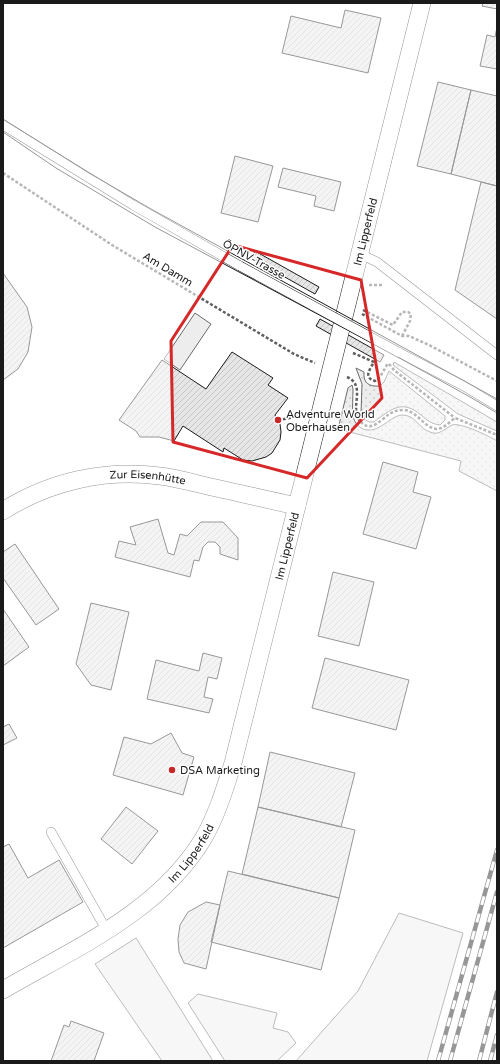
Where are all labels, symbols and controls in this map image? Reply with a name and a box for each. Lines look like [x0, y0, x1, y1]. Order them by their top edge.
street label: Im Lipperfeld [351, 197, 380, 267]
street label: ÖPNV-Trasse [220, 237, 287, 282]
street label: Am Damm [141, 250, 195, 289]
place label: Adventure World Oberhausen [286, 408, 375, 434]
marker: Adventure World Oberhausen [273, 415, 283, 425]
street label: Zur Eisenhütte [109, 468, 187, 488]
street label: Im Lipperfeld [273, 511, 302, 581]
place label: DSA Marketing [180, 764, 260, 777]
marker: DSA Marketing [167, 765, 177, 775]
street label: Im Lipperfeld [166, 822, 217, 886]

